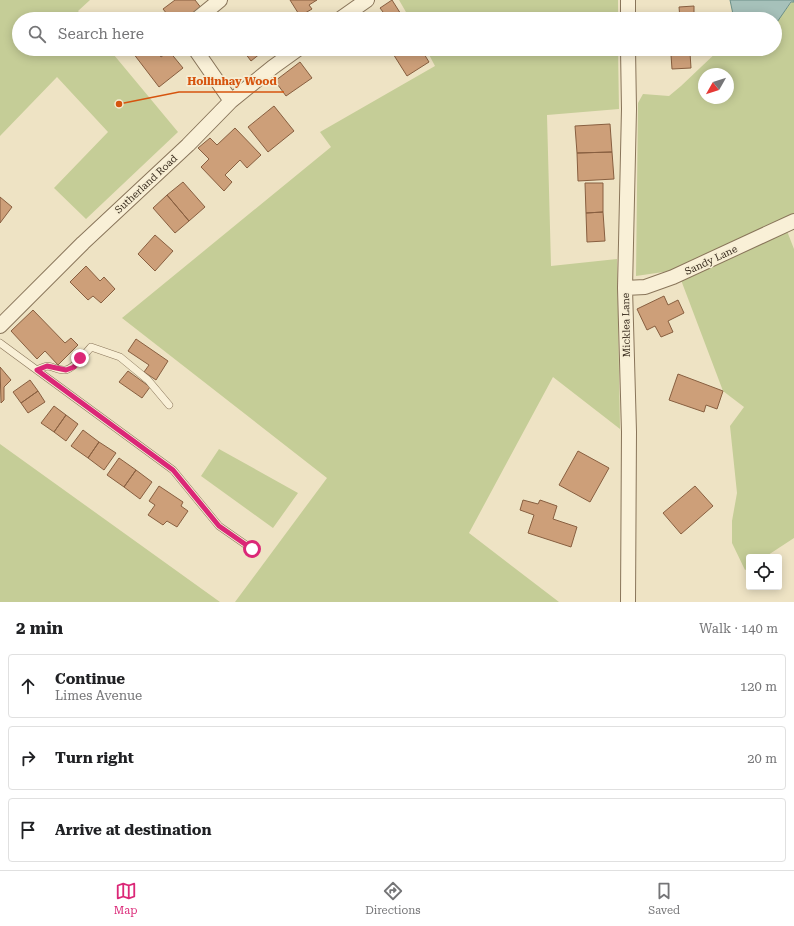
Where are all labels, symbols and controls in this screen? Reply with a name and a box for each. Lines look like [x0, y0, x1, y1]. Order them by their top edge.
search box [12, 12, 782, 56]
icon: search [26, 23, 48, 45]
text: Search here [58, 25, 144, 43]
north arrow [698, 68, 734, 104]
callout: Hollinhay Wood [179, 69, 284, 92]
text: Hollinhay Wood [187, 75, 277, 88]
street label: Sutherland Road [113, 152, 180, 216]
street label: Sandy Lane [683, 243, 739, 277]
street label: Micklea Lane [620, 292, 632, 357]
route end [71, 349, 89, 367]
route start [243, 540, 261, 558]
map controls [746, 554, 782, 590]
button: locate [746, 554, 782, 590]
text: 2 min [16, 618, 63, 638]
text: Walk · 140 m [699, 621, 778, 636]
text: Continue [55, 670, 125, 688]
icon: ahead [17, 675, 39, 697]
text: 120 m [740, 679, 777, 694]
text: Limes Avenue [55, 688, 142, 703]
icon: right [17, 747, 39, 769]
text: Turn right [55, 749, 134, 767]
text: 20 m [747, 751, 777, 766]
icon: arrive [17, 819, 39, 841]
text: Arrive at destination [55, 821, 211, 839]
tab: Map [114, 880, 137, 917]
tab: Directions [365, 880, 420, 917]
tab: Saved [648, 880, 680, 917]

